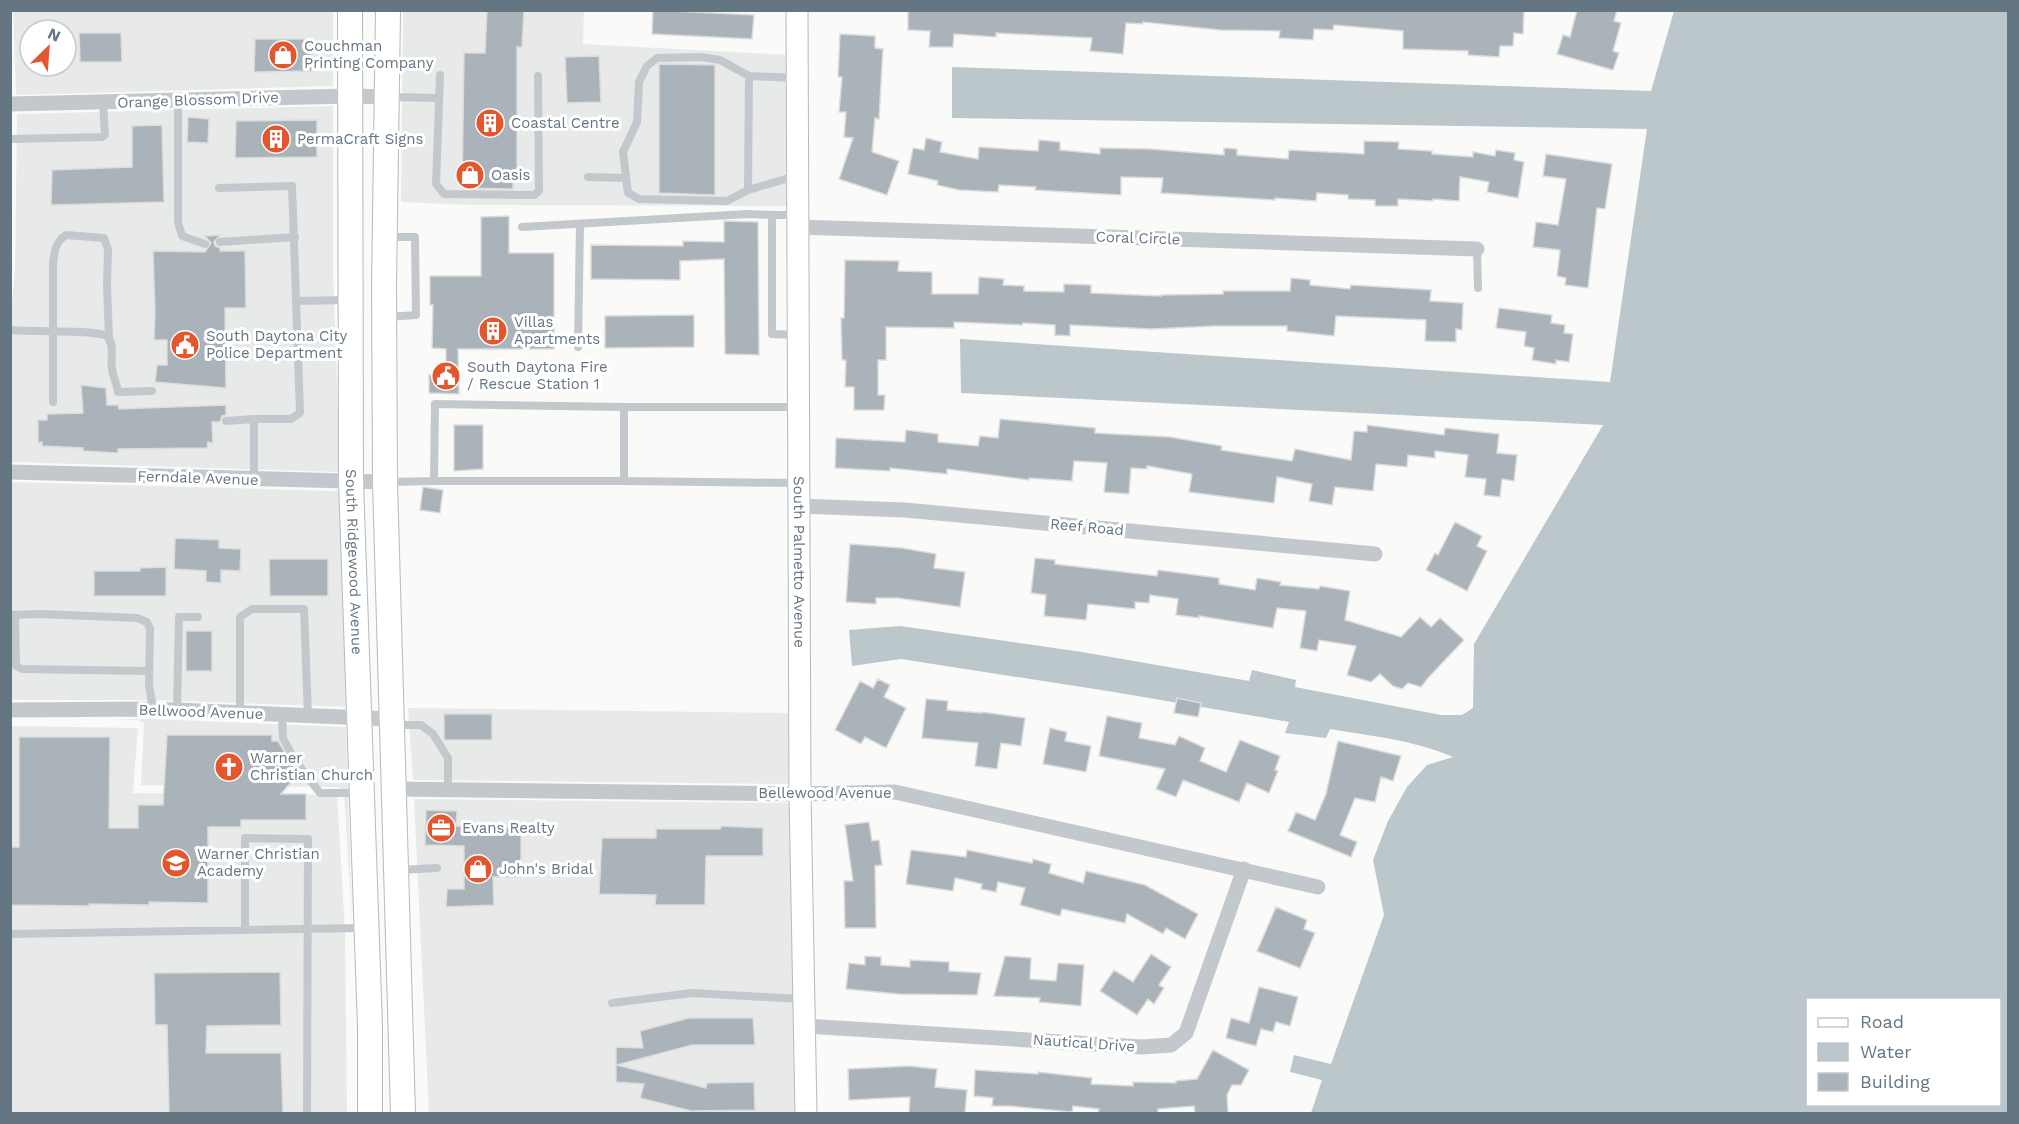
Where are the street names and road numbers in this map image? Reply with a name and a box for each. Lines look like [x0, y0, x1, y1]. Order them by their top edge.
street label: Orange Blossom Drive [117, 88, 279, 112]
street label: Coral Circle [1095, 228, 1181, 248]
street label: Ferndale Avenue [137, 467, 259, 489]
street label: South Ridgewood Avenue [342, 469, 366, 655]
street label: South Palmetto Avenue [790, 476, 808, 648]
street label: Reef Road [1049, 515, 1125, 539]
street label: Bellwood Avenue [138, 701, 264, 723]
street label: Bellewood Avenue [758, 784, 892, 802]
street label: Nautical Drive [1032, 1030, 1136, 1056]

